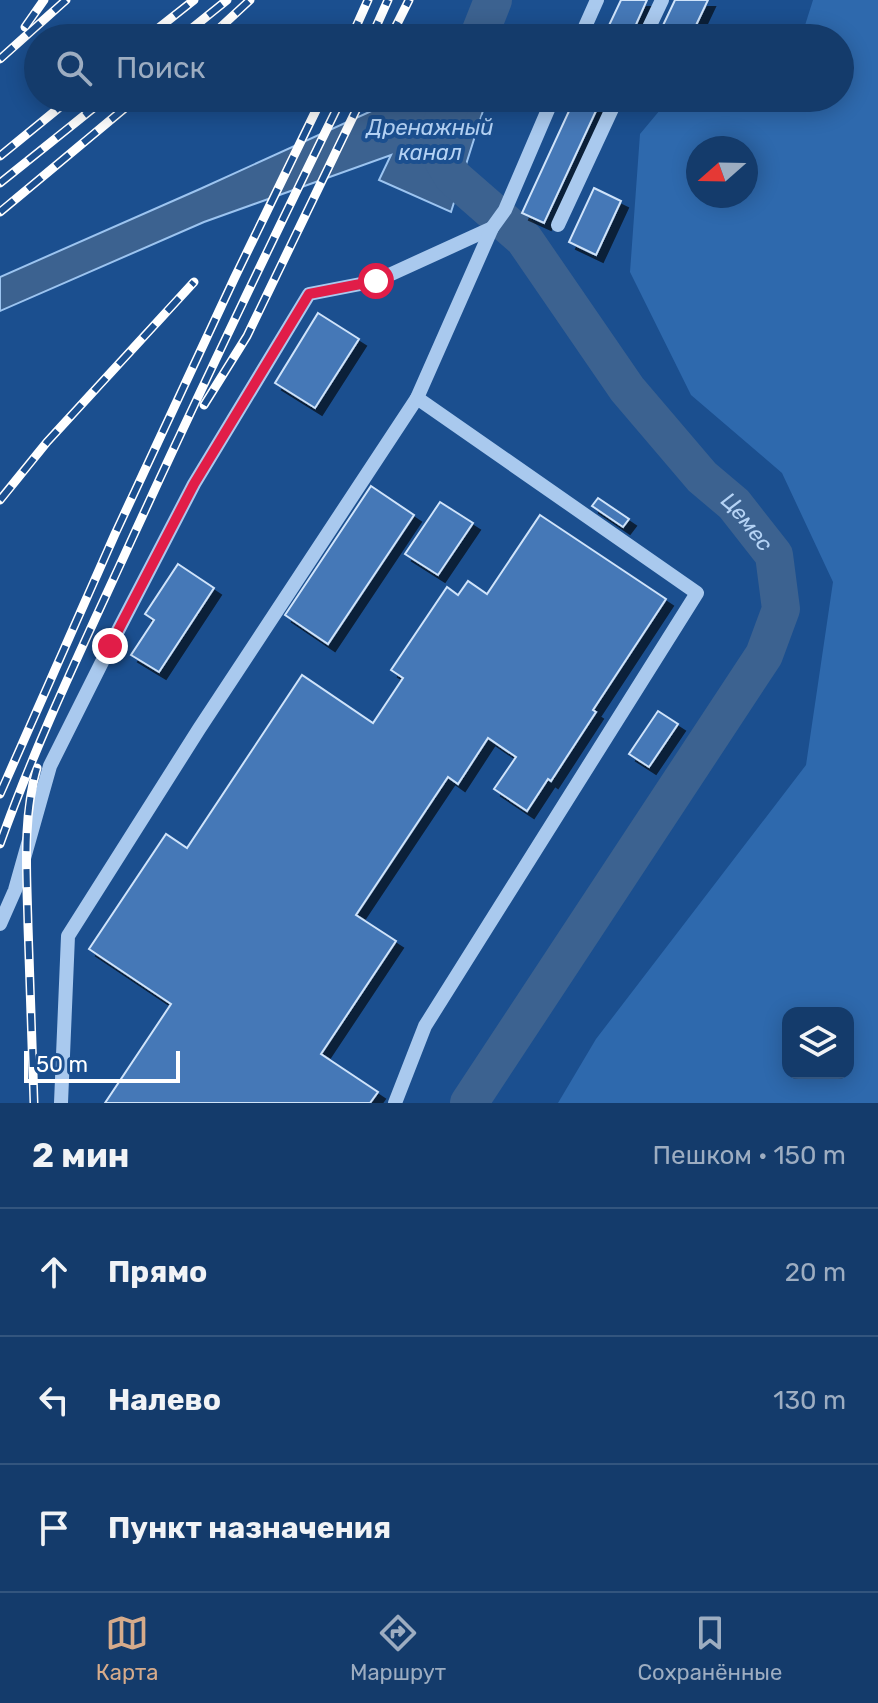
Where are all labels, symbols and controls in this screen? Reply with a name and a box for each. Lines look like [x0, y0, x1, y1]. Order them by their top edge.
search box [24, 24, 854, 112]
icon: search [52, 46, 96, 90]
text: Поиск [116, 50, 206, 86]
water label: Дренажный канал [364, 114, 494, 166]
north arrow [686, 136, 758, 208]
route start [358, 263, 394, 299]
water label: Цемес [716, 486, 779, 556]
route end [92, 628, 128, 664]
map controls [782, 1007, 854, 1079]
button: layers [782, 1007, 854, 1079]
scale bar [24, 1047, 180, 1083]
text: 50 m [36, 1051, 88, 1078]
text: 2 мин [32, 1135, 129, 1176]
text: Пешком · 150 m [653, 1140, 846, 1171]
icon: ahead [32, 1250, 76, 1294]
text: Прямо [108, 1254, 207, 1290]
text: 20 m [785, 1257, 846, 1288]
icon: left [32, 1378, 76, 1422]
text: Налево [108, 1382, 221, 1418]
text: 130 m [773, 1385, 846, 1416]
icon: arrive [32, 1506, 76, 1550]
text: Пункт назначения [108, 1510, 391, 1546]
tab: Карта [96, 1611, 158, 1686]
tab: Маршрут [350, 1611, 446, 1686]
tab: Сохранённые [637, 1611, 782, 1686]

